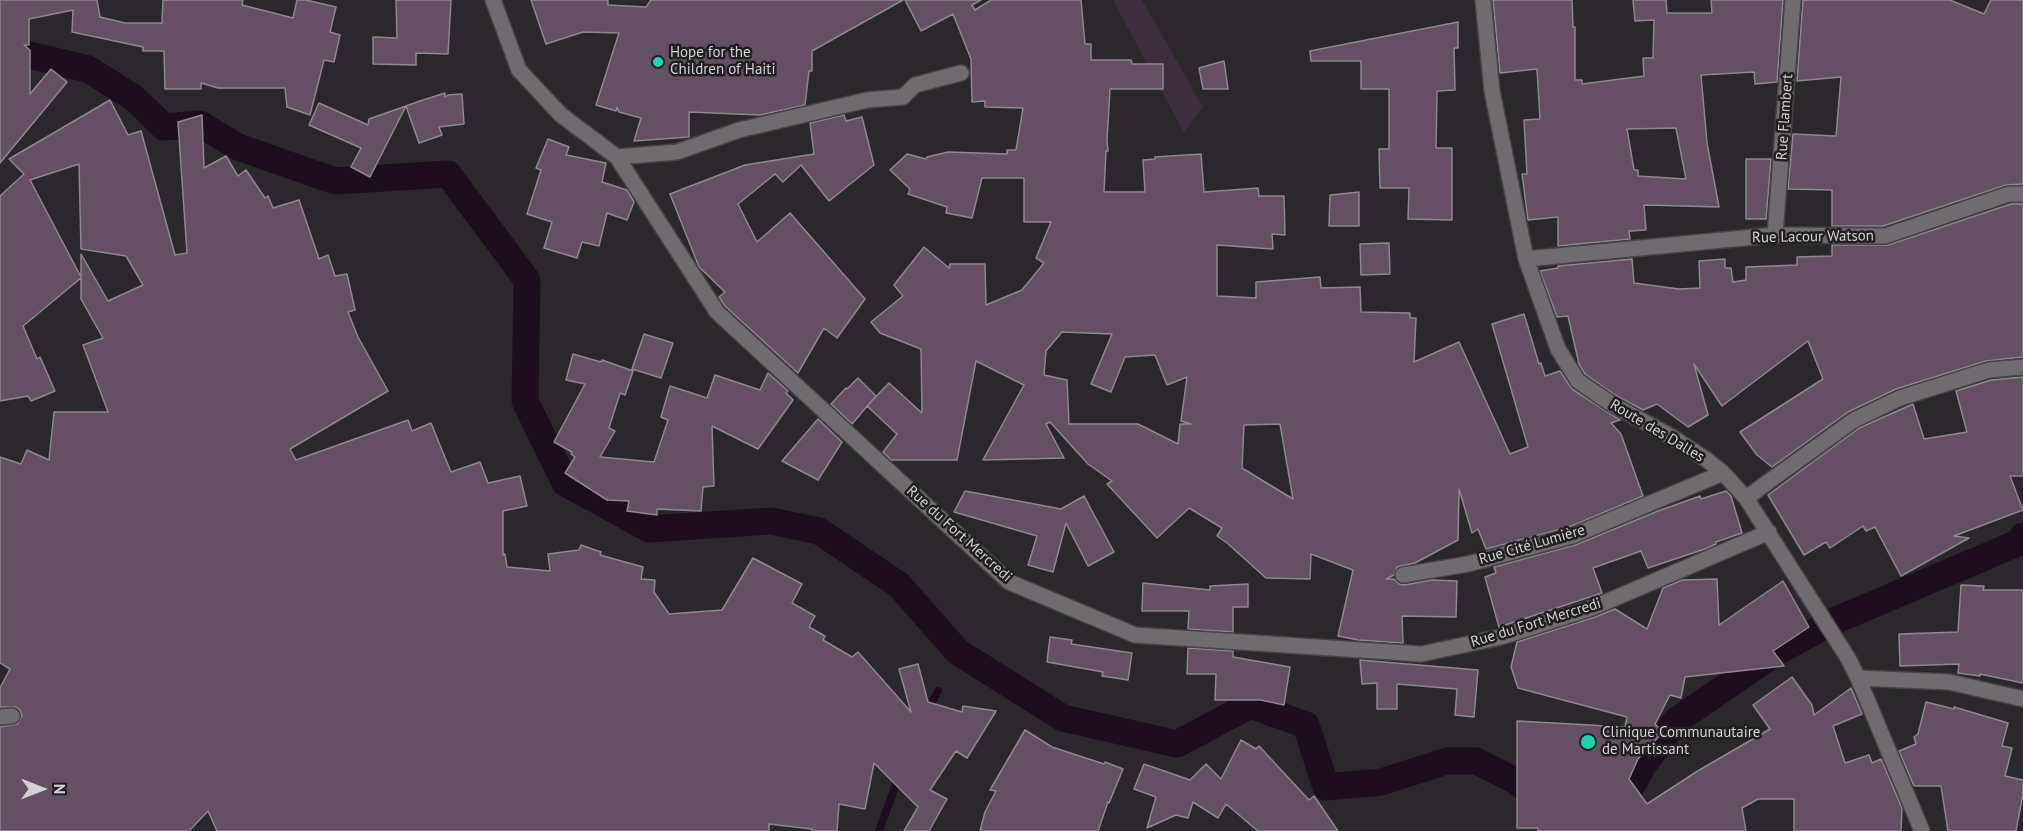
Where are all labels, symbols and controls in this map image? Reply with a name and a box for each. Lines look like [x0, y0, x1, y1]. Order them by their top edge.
place label: Hope for the Children of Haiti [670, 44, 775, 79]
marker: Hope for the Children of Haiti [651, 55, 665, 69]
street label: Rue Flambert [1773, 73, 1797, 161]
street label: Rue Lacour Watson [1752, 227, 1874, 247]
street label: Route des Dalles [1607, 396, 1707, 466]
street label: Rue du Fort Mercredi [903, 482, 1015, 586]
street label: Rue Cité Lumière [1477, 521, 1587, 569]
street label: Rue du Fort Mercredi [1469, 595, 1603, 651]
place label: Clinique Communautaire de Martissant [1602, 724, 1760, 759]
marker: Clinique Communautaire de Martissant [1579, 733, 1597, 751]
north arrow [12, 759, 72, 819]
text: N [50, 784, 70, 794]

